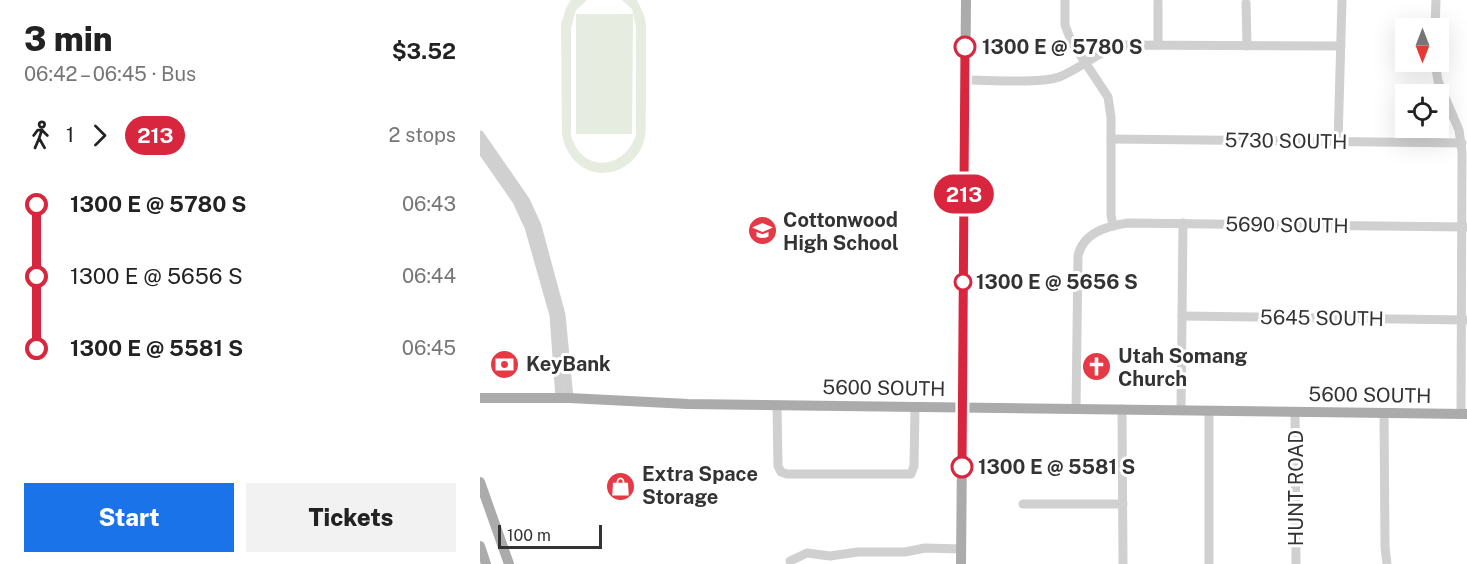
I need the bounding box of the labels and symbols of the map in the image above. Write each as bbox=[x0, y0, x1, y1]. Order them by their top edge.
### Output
north arrow bbox=[1395, 18, 1449, 72]
place label: 1300 E @ 5780 S bbox=[982, 35, 1143, 59]
marker: 1300 E @ 5780 S bbox=[954, 36, 976, 58]
street label: 5730 SOUTH bbox=[1224, 128, 1348, 154]
line badge: 213 bbox=[930, 174, 998, 214]
place label: Cottonwood High School bbox=[783, 208, 899, 255]
street label: 5690 SOUTH bbox=[1225, 212, 1349, 238]
school or university icon: Cottonwood High School bbox=[746, 215, 778, 247]
place label: 1300 E @ 5656 S bbox=[976, 270, 1138, 294]
marker: 1300 E @ 5656 S bbox=[954, 273, 972, 291]
street label: 5645 SOUTH bbox=[1260, 305, 1384, 331]
place label: Utah Somang Church bbox=[1118, 344, 1248, 391]
bank icon: KeyBank bbox=[489, 348, 521, 380]
church icon: Utah Somang Church bbox=[1081, 351, 1113, 383]
place label: KeyBank bbox=[526, 352, 611, 376]
street label: 5600 SOUTH bbox=[822, 375, 946, 401]
street label: 5600 SOUTH bbox=[1308, 382, 1432, 408]
street label: HUNT ROAD bbox=[1284, 430, 1308, 546]
place label: 1300 E @ 5581 S bbox=[978, 455, 1135, 479]
marker: 1300 E @ 5581 S bbox=[951, 456, 973, 478]
place label: Extra Space Storage bbox=[642, 462, 758, 509]
shop icon: Extra Space Storage bbox=[605, 470, 637, 502]
scale bar bbox=[498, 522, 602, 550]

